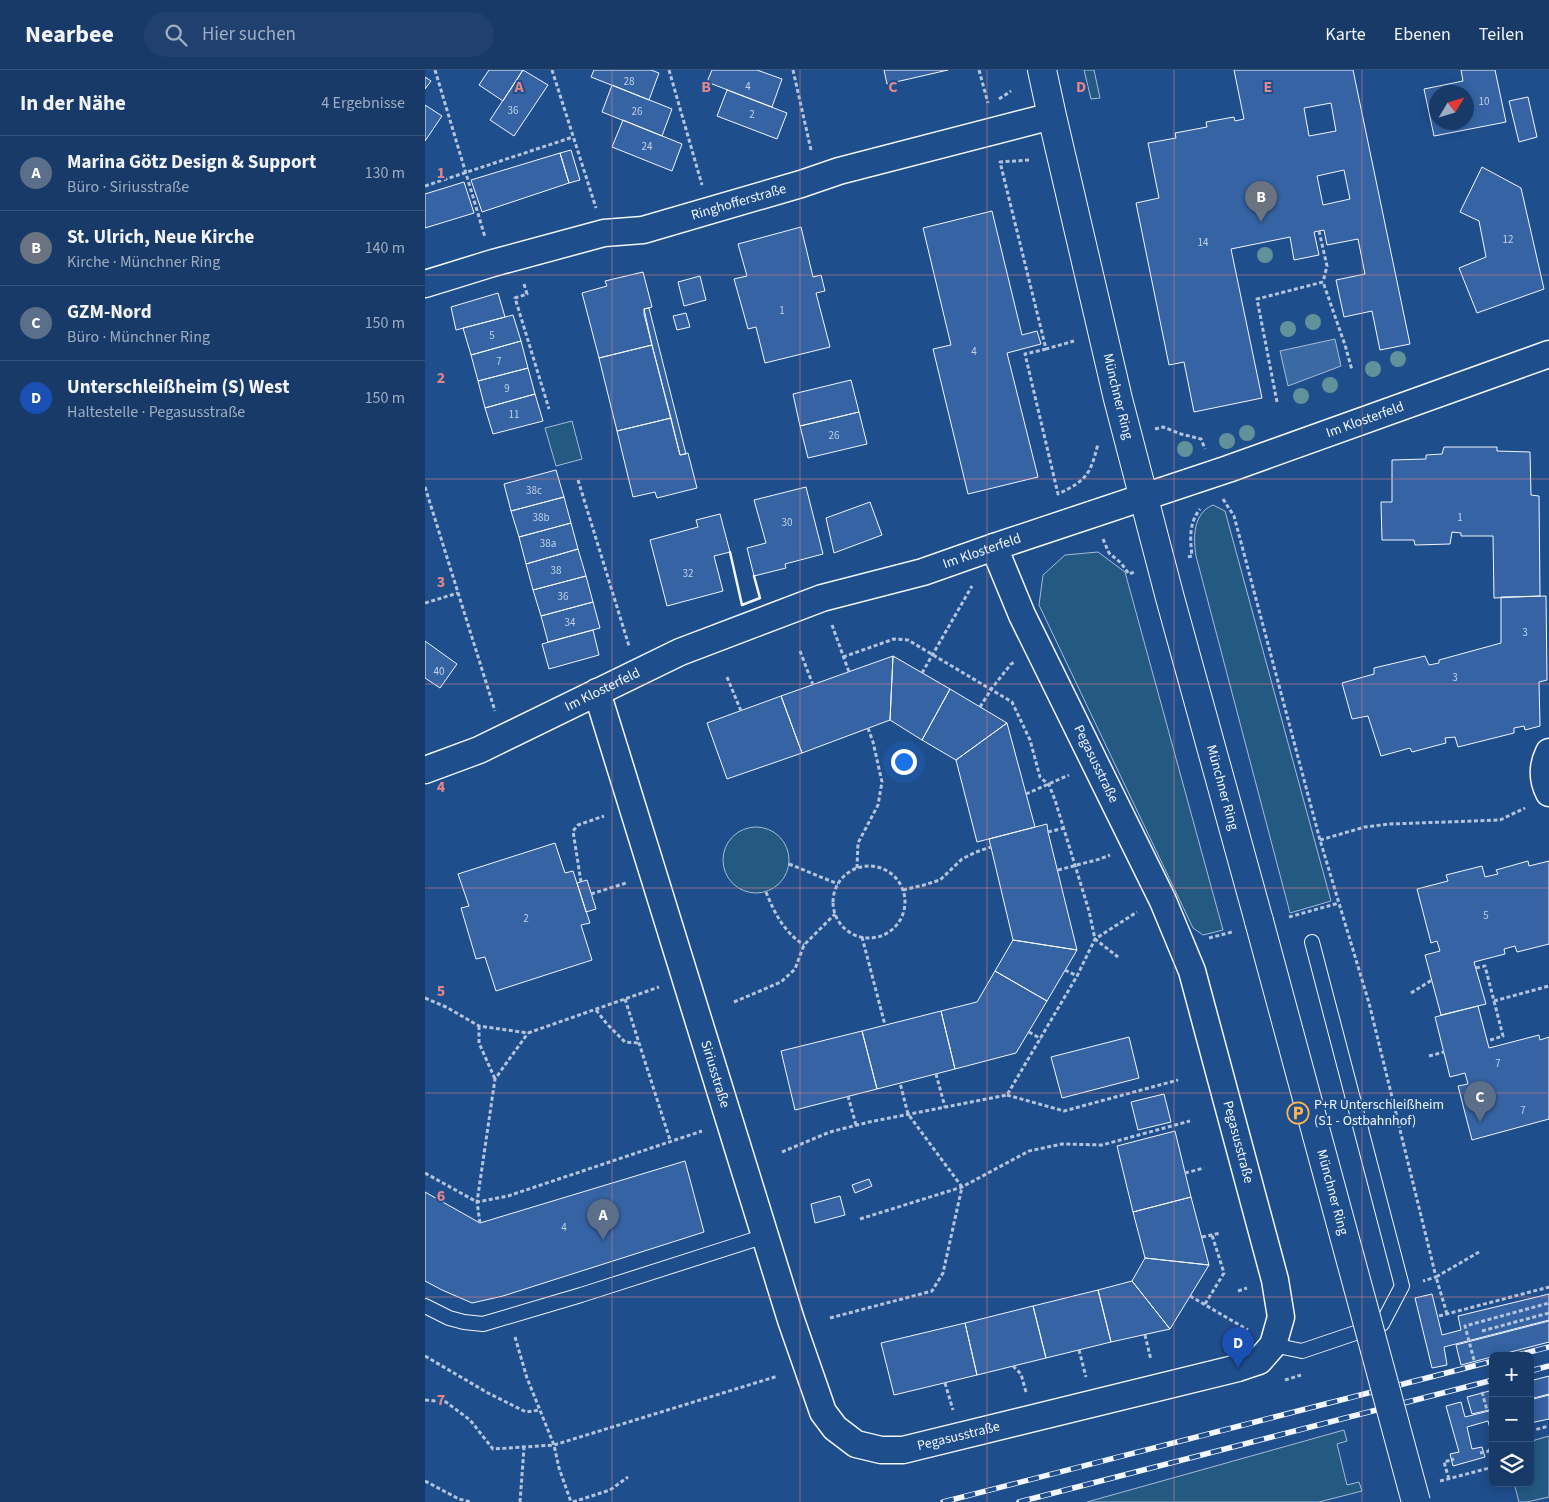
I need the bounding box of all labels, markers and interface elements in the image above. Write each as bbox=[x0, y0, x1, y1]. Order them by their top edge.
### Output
search box bbox=[144, 12, 494, 57]
text: Nearbee bbox=[25, 17, 114, 52]
icon: search bbox=[162, 21, 190, 49]
text: Hier suchen bbox=[202, 21, 296, 48]
text: Karte bbox=[1325, 22, 1366, 47]
text: Ebenen bbox=[1394, 22, 1451, 47]
text: Teilen bbox=[1479, 22, 1524, 47]
house number: 28 bbox=[624, 74, 635, 89]
text: A bbox=[513, 76, 524, 98]
text: B bbox=[701, 76, 711, 98]
text: C bbox=[888, 76, 898, 98]
text: D bbox=[1076, 76, 1086, 98]
text: E bbox=[1264, 76, 1272, 98]
house number: 4 bbox=[745, 79, 751, 94]
north arrow bbox=[1429, 85, 1474, 130]
text: In der Nähe bbox=[20, 88, 126, 118]
text: 4 Ergebnisse bbox=[321, 92, 405, 114]
house number: 10 bbox=[1479, 94, 1489, 109]
house number: 36 bbox=[508, 103, 519, 118]
house number: 26 bbox=[632, 104, 643, 119]
house number: 2 bbox=[749, 107, 755, 122]
house number: 24 bbox=[642, 139, 653, 154]
text: Marina Götz Design & Support bbox=[67, 149, 316, 176]
text: A bbox=[31, 162, 41, 184]
text: 130 m bbox=[365, 162, 405, 184]
text: 1 bbox=[437, 162, 445, 184]
text: Büro · Siriusstraße bbox=[67, 176, 189, 198]
street label: Ringhofferstraße bbox=[689, 179, 789, 225]
pin: B bbox=[1245, 181, 1277, 222]
text: St. Ulrich, Neue Kirche bbox=[67, 224, 254, 251]
house number: 12 bbox=[1503, 232, 1513, 247]
house number: 14 bbox=[1198, 235, 1209, 250]
text: B bbox=[31, 237, 41, 259]
text: 140 m bbox=[365, 237, 405, 259]
text: Kirche · Münchner Ring bbox=[67, 251, 220, 273]
text: GZM-Nord bbox=[67, 299, 152, 326]
house number: 1 bbox=[779, 303, 785, 318]
text: C bbox=[31, 312, 41, 334]
text: 150 m bbox=[365, 312, 405, 334]
text: Büro · Münchner Ring bbox=[67, 326, 210, 348]
house number: 5 bbox=[489, 328, 495, 343]
house number: 4 bbox=[971, 344, 977, 359]
street label: Münchner Ring bbox=[1098, 351, 1138, 441]
house number: 7 bbox=[496, 354, 502, 369]
text: 2 bbox=[437, 367, 445, 389]
text: Unterschleißheim (S) West bbox=[67, 374, 289, 401]
house number: 9 bbox=[504, 381, 510, 396]
text: D bbox=[31, 387, 41, 409]
text: 150 m bbox=[365, 387, 405, 409]
street label: Im Klosterfeld bbox=[1323, 397, 1407, 443]
text: Haltestelle · Pegasusstraße bbox=[67, 401, 245, 423]
house number: 11 bbox=[509, 407, 519, 422]
house number: 26 bbox=[829, 428, 840, 443]
house number: 38c bbox=[526, 483, 542, 498]
house number: 38b bbox=[532, 510, 550, 525]
house number: 1 bbox=[1457, 510, 1463, 525]
house number: 30 bbox=[782, 515, 792, 530]
street label: Im Klosterfeld bbox=[940, 529, 1024, 574]
house number: 38a bbox=[540, 536, 556, 551]
house number: 38 bbox=[551, 563, 562, 578]
house number: 32 bbox=[683, 566, 693, 581]
text: 3 bbox=[437, 571, 445, 593]
house number: 36 bbox=[558, 589, 569, 604]
house number: 34 bbox=[565, 615, 576, 630]
house number: 3 bbox=[1522, 625, 1528, 640]
street label: Im Klosterfeld bbox=[561, 663, 644, 717]
house number: 40 bbox=[434, 664, 444, 679]
house number: 3 bbox=[1452, 670, 1458, 685]
street label: Pegasusstraße bbox=[1068, 722, 1124, 806]
street label: Münchner Ring bbox=[1201, 743, 1244, 833]
your location bbox=[891, 749, 917, 775]
text: 4 bbox=[437, 776, 446, 798]
house number: 5 bbox=[1483, 908, 1489, 923]
house number: 2 bbox=[523, 911, 529, 926]
text: 5 bbox=[437, 980, 445, 1002]
street label: Siriusstraße bbox=[695, 1038, 735, 1110]
house number: 7 bbox=[1495, 1056, 1501, 1071]
pin: C bbox=[1464, 1081, 1496, 1122]
place label: P+R Unterschleißheim (S1 - Ostbahnhof) bbox=[1314, 1095, 1444, 1131]
street label: Pegasusstraße bbox=[1217, 1099, 1259, 1185]
parking icon: P+R Unterschleißheim (S1 - Ostbahnhof) bbox=[1286, 1101, 1310, 1125]
house number: 7 bbox=[1520, 1103, 1526, 1118]
street label: Münchner Ring bbox=[1311, 1147, 1353, 1237]
text: 6 bbox=[437, 1185, 445, 1207]
pin: A bbox=[587, 1199, 619, 1240]
house number: 4 bbox=[561, 1220, 567, 1235]
pin: D bbox=[1222, 1327, 1254, 1368]
map controls bbox=[1489, 1352, 1534, 1487]
button: + bbox=[1489, 1352, 1534, 1397]
text: 7 bbox=[437, 1389, 445, 1411]
button: − bbox=[1489, 1397, 1534, 1442]
street label: Pegasusstraße bbox=[915, 1417, 1002, 1456]
button: layers bbox=[1489, 1442, 1534, 1487]

